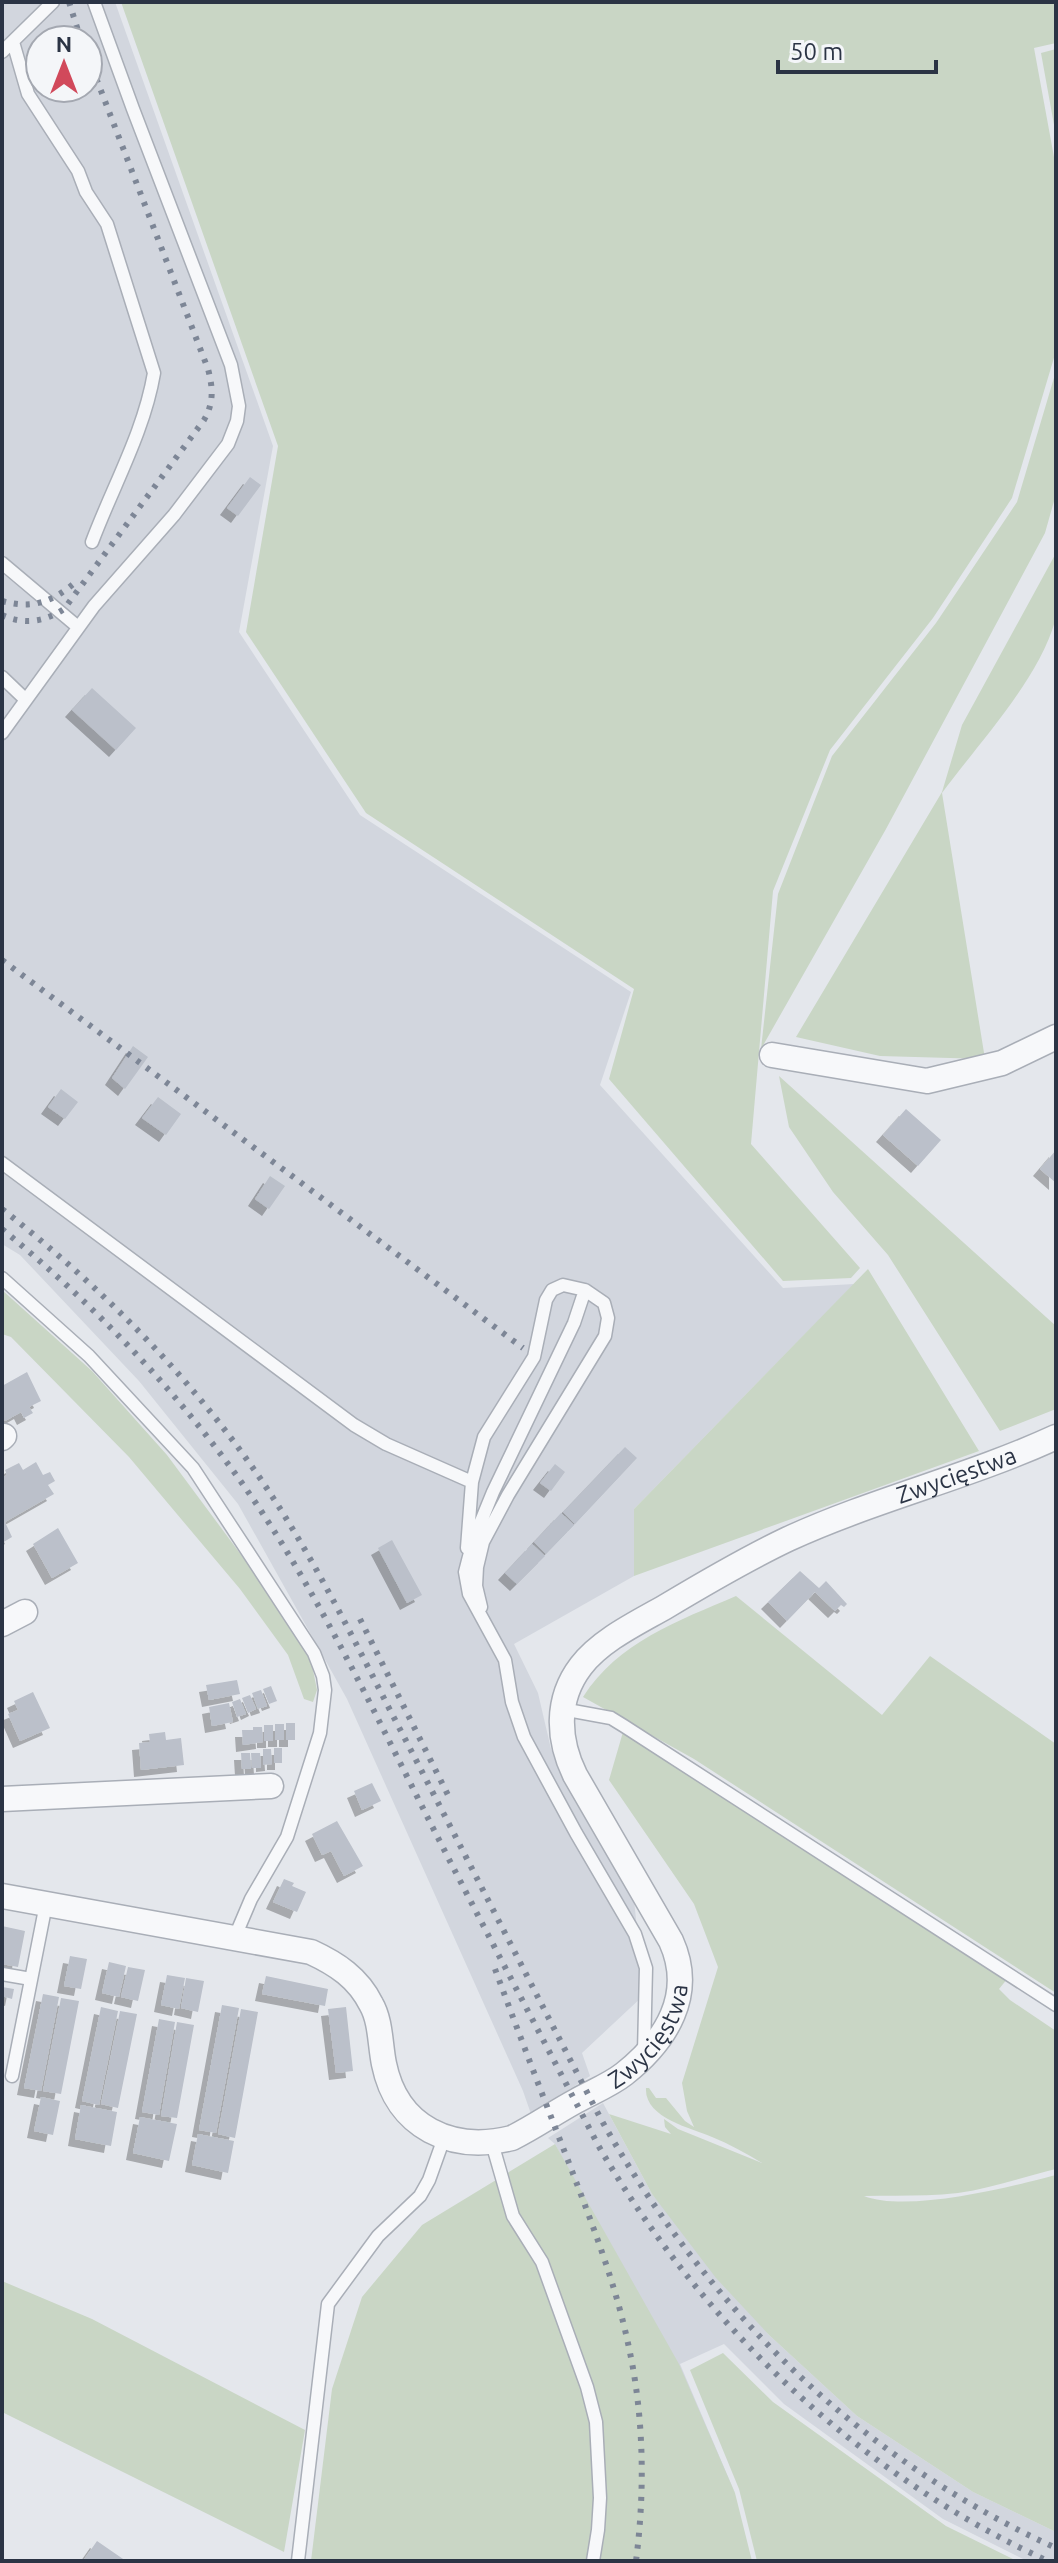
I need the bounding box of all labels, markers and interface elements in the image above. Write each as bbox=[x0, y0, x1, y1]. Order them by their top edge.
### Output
north arrow bbox=[24, 24, 104, 104]
scale bar bbox=[778, 24, 936, 74]
text: N bbox=[56, 31, 72, 56]
text: 50 m bbox=[790, 38, 843, 65]
street label: Zwycięstwa bbox=[893, 1441, 1020, 1509]
street label: Zwycięstwa bbox=[603, 1983, 693, 2094]

